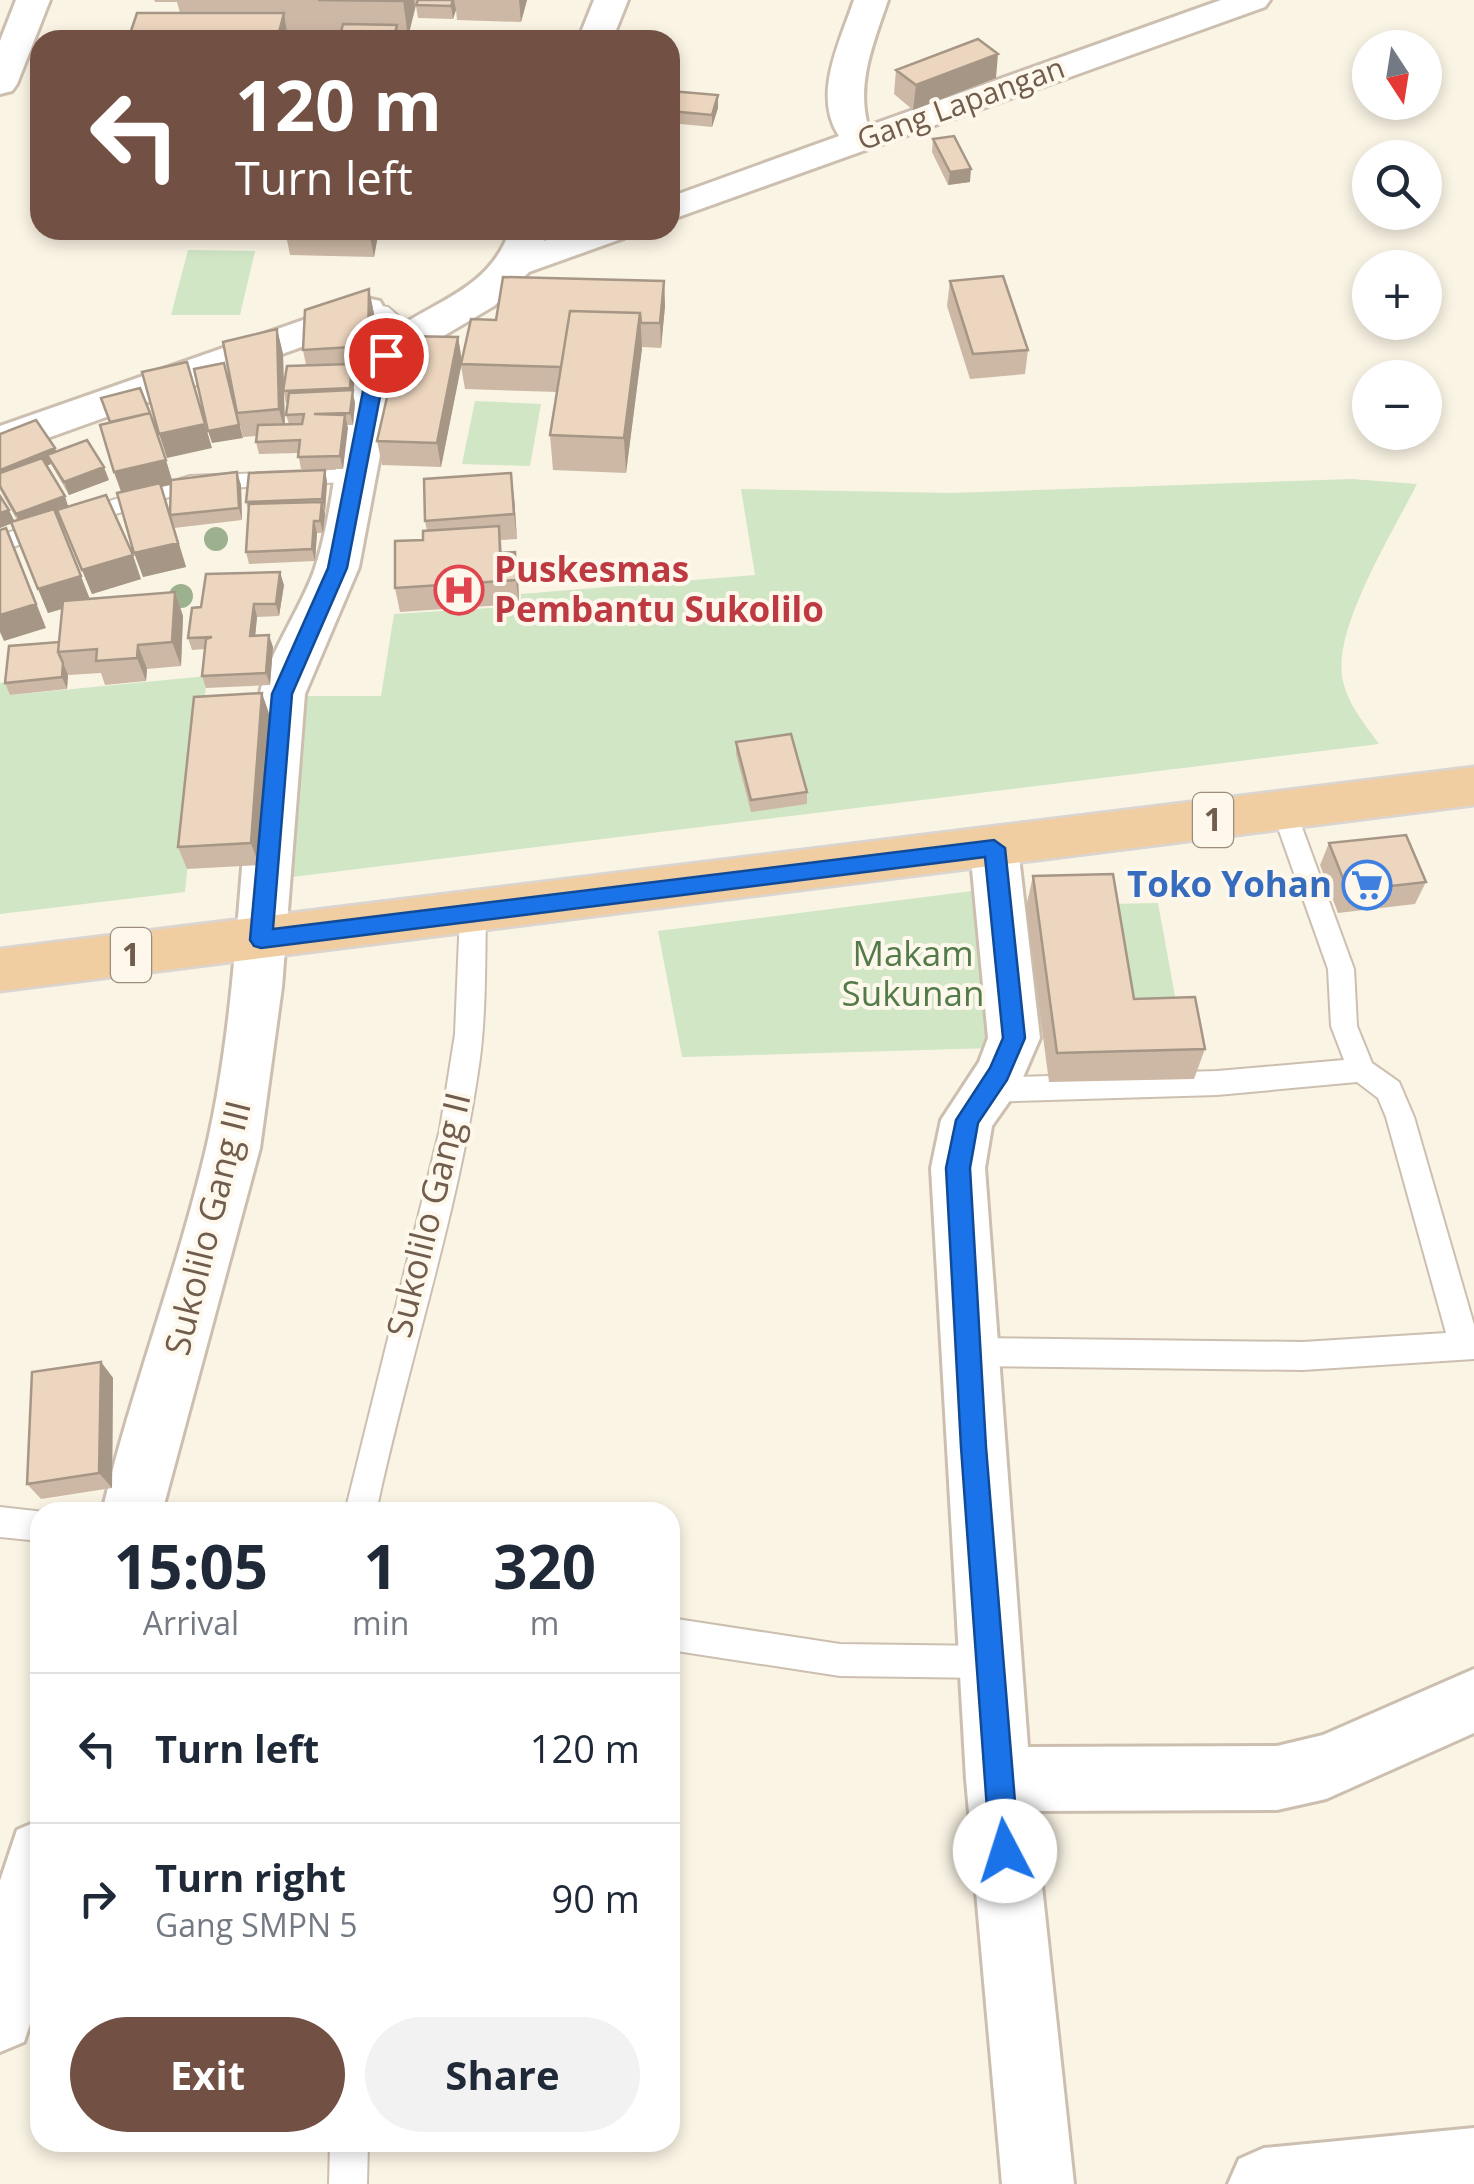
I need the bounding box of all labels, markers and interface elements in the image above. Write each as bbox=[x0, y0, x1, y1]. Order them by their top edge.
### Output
north arrow bbox=[1352, 30, 1442, 120]
map controls bbox=[1352, 30, 1442, 450]
street label: Gang Lapangan bbox=[851, 46, 1070, 159]
text: 120 m bbox=[235, 56, 442, 152]
icon: left bbox=[70, 70, 200, 200]
button: search bbox=[1352, 140, 1442, 230]
text: Turn left bbox=[235, 147, 413, 208]
button: + bbox=[1352, 250, 1442, 340]
pin bbox=[344, 313, 429, 398]
icon: arrive bbox=[359, 328, 414, 383]
button: − bbox=[1352, 360, 1442, 450]
place label: Puskesmas Pembantu Sukolilo bbox=[494, 545, 824, 632]
hospital icon: Puskesmas Pembantu Sukolilo bbox=[433, 564, 485, 616]
road number: 1 bbox=[1193, 793, 1233, 847]
supermarket icon: Toko Yohan bbox=[1341, 859, 1393, 911]
place label: Toko Yohan bbox=[1127, 860, 1332, 907]
road number: 1 bbox=[111, 928, 151, 982]
park label: Makam Sukunan bbox=[842, 929, 984, 1016]
street label: Sukolilo Gang II bbox=[374, 1087, 481, 1342]
street label: Sukolilo Gang III bbox=[152, 1096, 261, 1360]
text: 15:05 bbox=[114, 1525, 268, 1607]
text: 1 bbox=[364, 1525, 398, 1607]
text: 320 bbox=[493, 1525, 596, 1607]
text: Arrival bbox=[143, 1601, 239, 1644]
text: min bbox=[352, 1601, 409, 1644]
text: m bbox=[530, 1601, 559, 1644]
icon: left bbox=[70, 1721, 125, 1776]
text: Turn left bbox=[155, 1722, 319, 1774]
text: 120 m bbox=[530, 1722, 640, 1774]
position arrow bbox=[953, 1799, 1057, 1903]
text: Turn right bbox=[155, 1851, 346, 1903]
icon: right bbox=[70, 1871, 125, 1926]
text: 90 m bbox=[551, 1872, 640, 1924]
text: Gang SMPN 5 bbox=[155, 1903, 358, 1946]
button: Exit bbox=[70, 2017, 345, 2132]
button: Share bbox=[365, 2017, 640, 2132]

